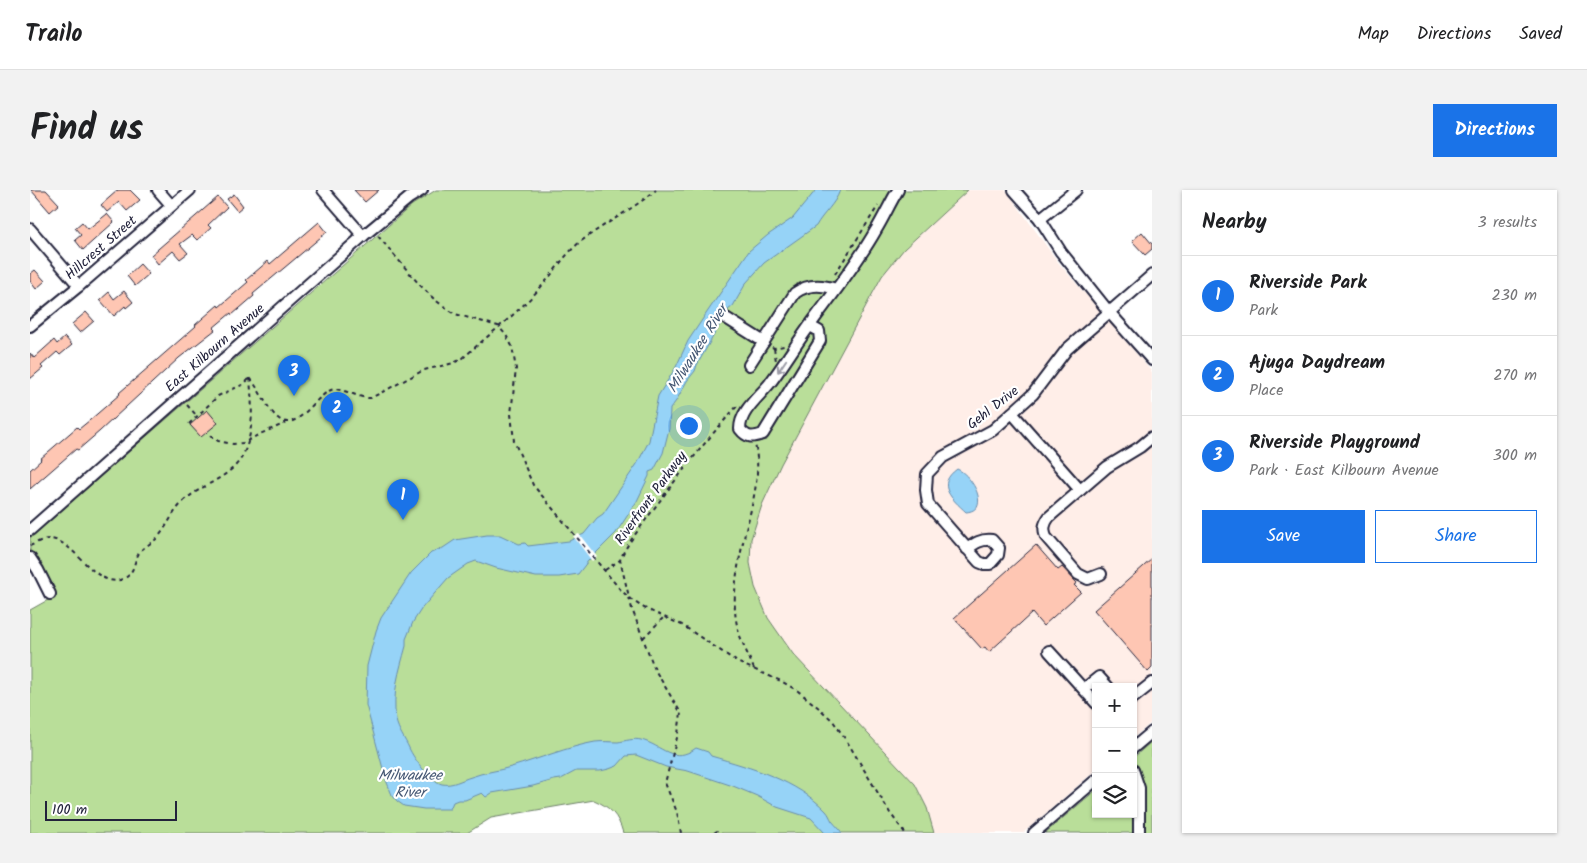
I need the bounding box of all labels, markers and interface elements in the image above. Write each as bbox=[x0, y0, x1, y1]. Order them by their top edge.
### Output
text: Trailo bbox=[25, 15, 83, 54]
text: Map bbox=[1357, 20, 1389, 49]
text: Directions bbox=[1417, 20, 1491, 49]
text: Saved bbox=[1519, 20, 1562, 49]
text: Find us bbox=[30, 102, 143, 158]
button: Directions bbox=[1433, 104, 1557, 157]
text: Nearby bbox=[1202, 206, 1267, 239]
street label: Hillcrest Street bbox=[60, 210, 142, 286]
text: 3 results bbox=[1478, 210, 1537, 235]
text: Riverside Park bbox=[1249, 268, 1367, 298]
text: 1 bbox=[1216, 283, 1220, 308]
text: 230 m bbox=[1491, 283, 1537, 308]
street label: East Kilbourn Avenue bbox=[160, 298, 270, 398]
water label: Milwaukee River bbox=[661, 298, 736, 398]
text: Park bbox=[1249, 298, 1278, 323]
text: Ajuga Daydream bbox=[1249, 348, 1385, 378]
pin: 3 bbox=[278, 355, 310, 396]
one-way arrow bbox=[777, 359, 787, 373]
text: 2 bbox=[1213, 363, 1223, 388]
text: 270 m bbox=[1493, 363, 1537, 388]
text: Place bbox=[1249, 378, 1283, 403]
street label: Gehl Drive bbox=[962, 380, 1024, 435]
pin: 2 bbox=[321, 392, 353, 433]
your location bbox=[676, 413, 702, 439]
text: Riverside Playground bbox=[1249, 428, 1420, 458]
text: 3 bbox=[1214, 443, 1222, 468]
text: 300 m bbox=[1493, 443, 1537, 468]
street label: Riverfront Parkway bbox=[609, 446, 693, 549]
text: Park · East Kilbourn Avenue bbox=[1249, 458, 1439, 483]
pin: 1 bbox=[387, 479, 419, 520]
button: Save bbox=[1202, 510, 1365, 563]
button: Share bbox=[1375, 510, 1537, 563]
map controls bbox=[1092, 683, 1137, 818]
button: + bbox=[1092, 683, 1137, 728]
button: − bbox=[1092, 728, 1137, 773]
water label: Milwaukee River bbox=[378, 764, 443, 805]
button: layers bbox=[1092, 773, 1137, 818]
scale bar bbox=[45, 798, 178, 821]
text: 100 m bbox=[52, 799, 87, 821]

